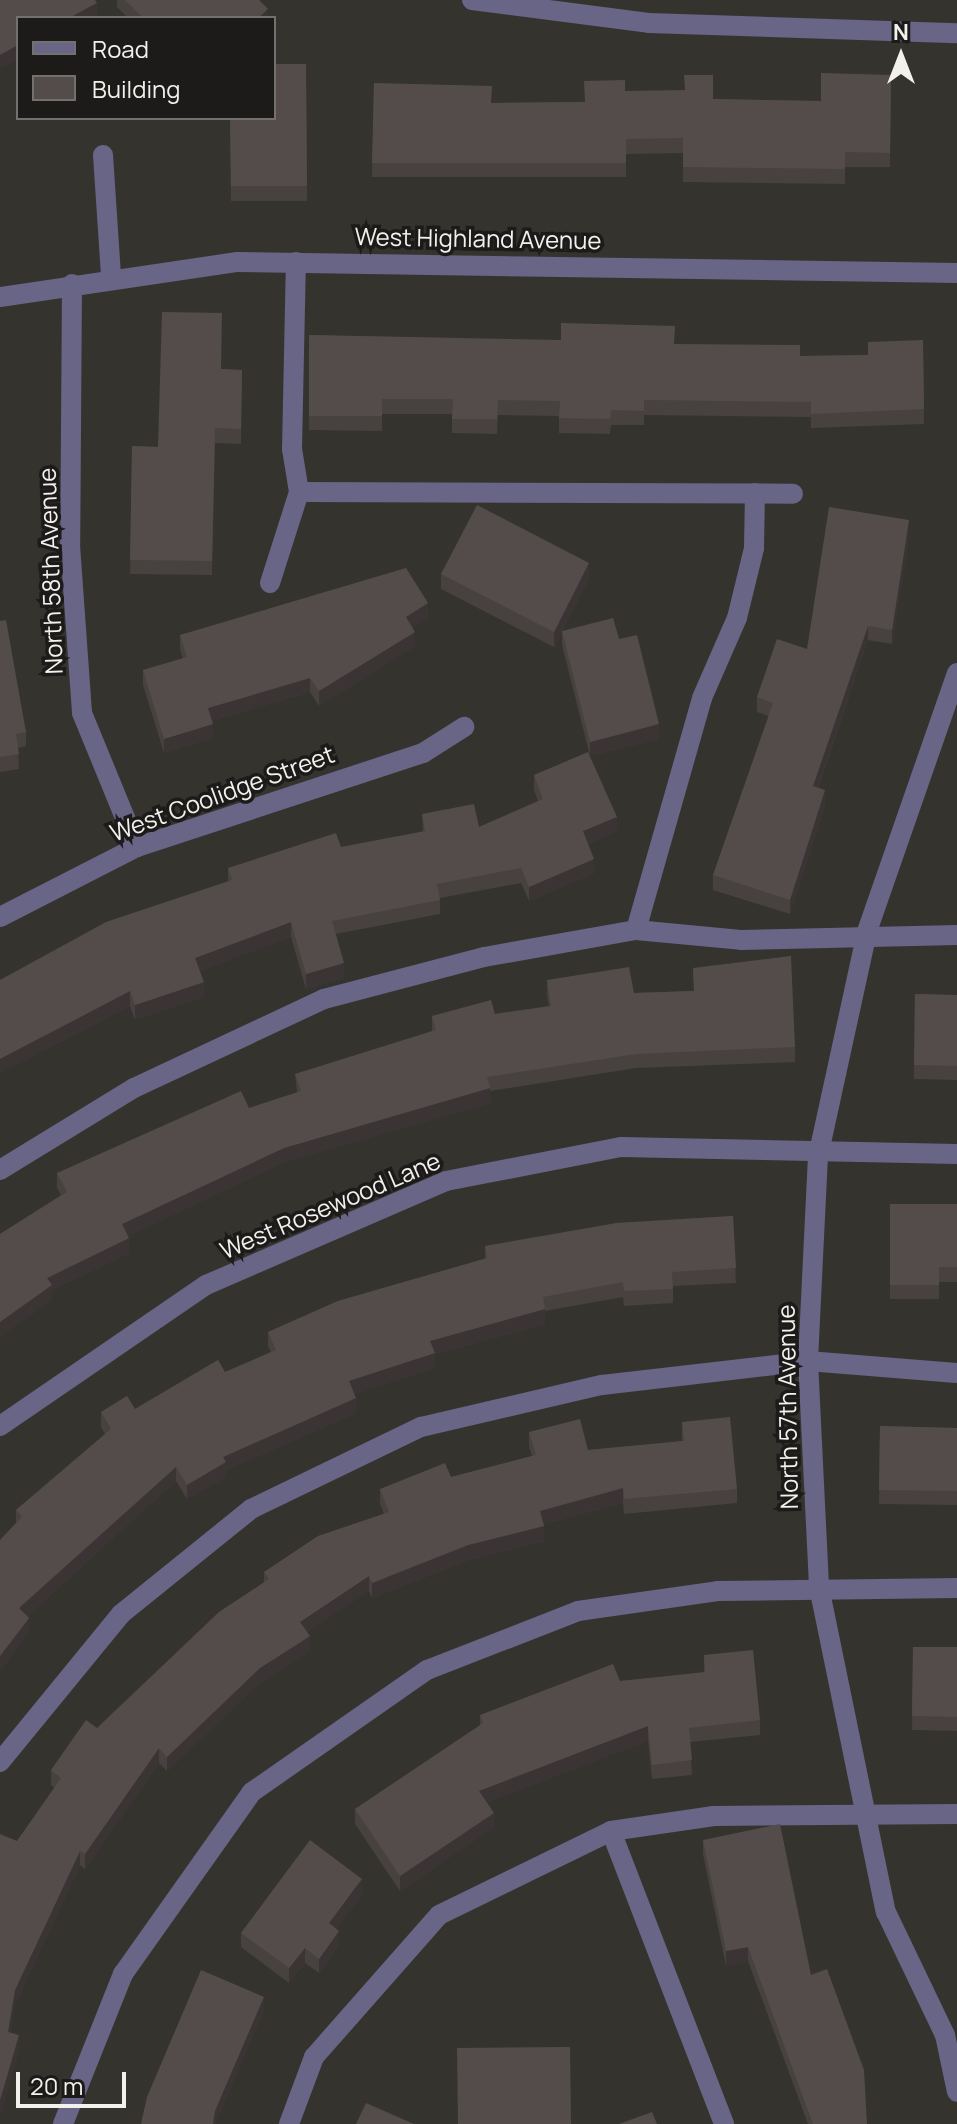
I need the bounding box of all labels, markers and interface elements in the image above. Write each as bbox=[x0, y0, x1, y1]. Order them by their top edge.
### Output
legend bbox=[16, 16, 276, 120]
north arrow bbox=[861, 16, 941, 96]
text: N bbox=[893, 17, 909, 47]
text: Road bbox=[92, 32, 149, 65]
text: Building bbox=[92, 72, 180, 105]
street label: West Highland Avenue bbox=[354, 221, 602, 255]
street label: North 58th Avenue bbox=[32, 467, 68, 675]
street label: West Coolidge Street bbox=[106, 739, 338, 847]
street label: West Rosewood Lane bbox=[216, 1146, 444, 1264]
street label: North 57th Avenue bbox=[771, 1304, 803, 1510]
scale bar bbox=[20, 2056, 130, 2106]
text: 20 m bbox=[30, 2069, 83, 2102]

